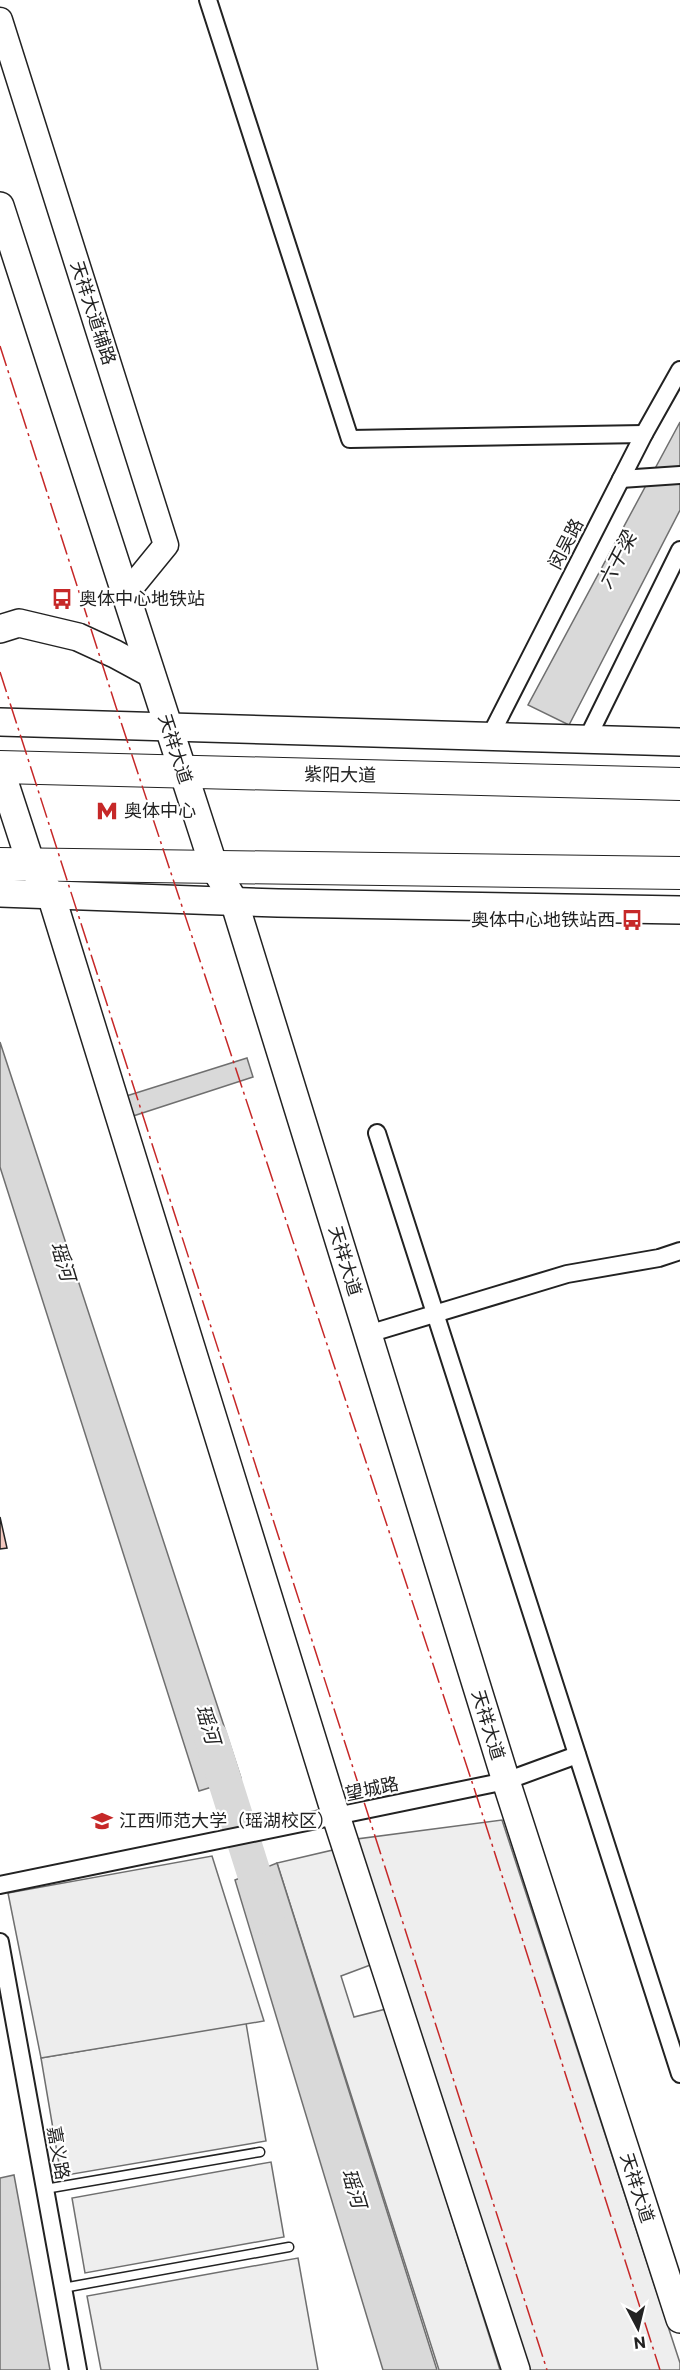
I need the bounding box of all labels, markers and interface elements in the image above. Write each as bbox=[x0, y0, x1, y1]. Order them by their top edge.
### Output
street label: 天祥大道辅路 bbox=[67, 258, 121, 367]
street label: 闵吴路 bbox=[543, 514, 587, 573]
water label: 六干梁 bbox=[592, 526, 641, 592]
bus stop icon: 奥体中心地铁站 bbox=[50, 587, 74, 611]
place label: 奥体中心地铁站 bbox=[79, 587, 205, 609]
street label: 天祥大道 bbox=[154, 711, 198, 786]
street label: 紫阳大道 bbox=[304, 762, 376, 786]
metro station icon: 奥体中心 bbox=[95, 799, 119, 823]
place label: 奥体中心 bbox=[124, 799, 196, 821]
place label: 奥体中心地铁站西 bbox=[471, 908, 615, 930]
bus stop icon: 奥体中心地铁站西 bbox=[620, 908, 644, 932]
street label: 天祥大道 bbox=[325, 1223, 367, 1298]
water label: 瑶河 bbox=[47, 1238, 82, 1287]
street label: 天祥大道 bbox=[468, 1687, 510, 1762]
water label: 瑶河 bbox=[192, 1701, 227, 1750]
street label: 望城路 bbox=[343, 1772, 400, 1804]
school or university icon: 江西师范大学（瑶湖校区） bbox=[90, 1809, 114, 1833]
place label: 江西师范大学（瑶湖校区） bbox=[119, 1809, 335, 1831]
street label: 嘉义路 bbox=[43, 2124, 75, 2181]
street label: 天祥大道 bbox=[616, 2150, 660, 2225]
water label: 瑶河 bbox=[338, 2165, 373, 2214]
north arrow bbox=[608, 2298, 668, 2358]
text: N bbox=[633, 2333, 647, 2354]

